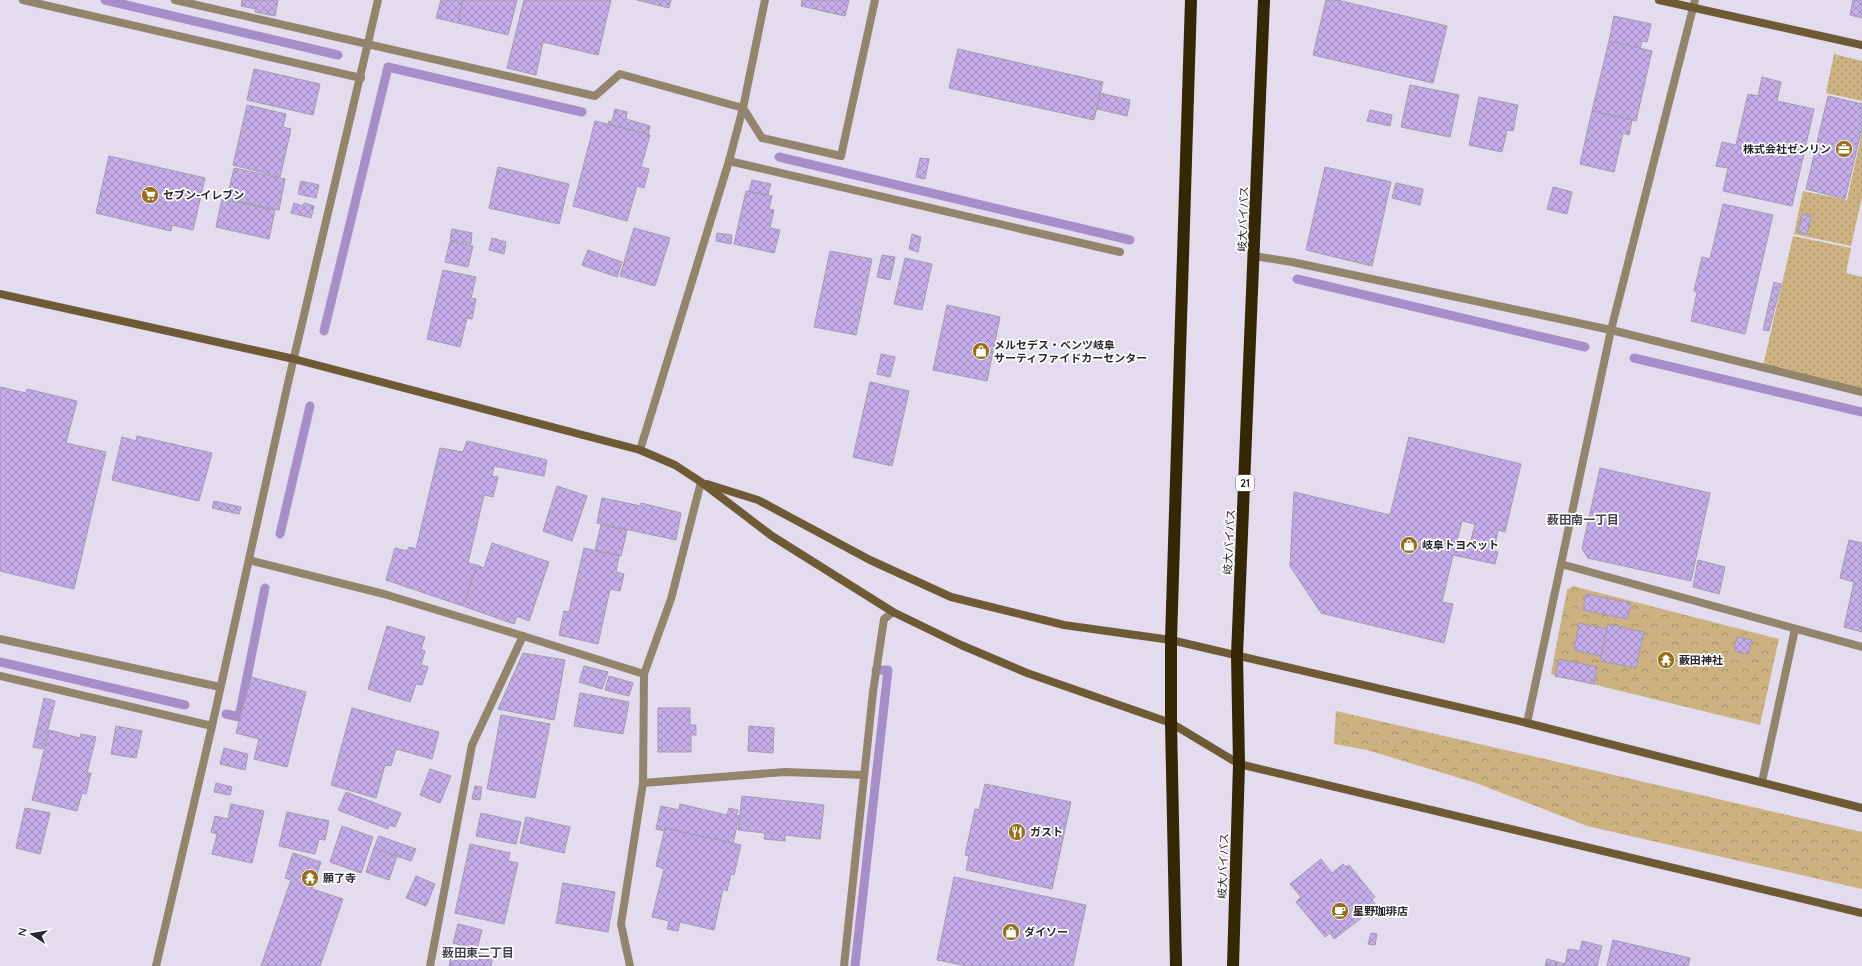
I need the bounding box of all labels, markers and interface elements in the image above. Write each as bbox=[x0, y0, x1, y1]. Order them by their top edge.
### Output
office icon: 株式会社ゼンリン bbox=[1834, 139, 1854, 159]
place label: 株式会社ゼンリン bbox=[1743, 142, 1831, 156]
supermarket icon: セブン-イレブン bbox=[140, 185, 160, 205]
street label: 岐大バイパス bbox=[1235, 186, 1251, 252]
place label: セブン-イレブン bbox=[163, 188, 244, 202]
place label: メルセデス・ベンツ岐阜 サーティファイドカーセンター bbox=[994, 338, 1147, 365]
shop icon: メルセデス・ベンツ岐阜 サーティファイドカーセンター bbox=[971, 341, 991, 361]
road number: 21 bbox=[1236, 475, 1254, 491]
street label: 岐大バイパス bbox=[1220, 509, 1238, 575]
district label: 薮田南一丁目 bbox=[1547, 512, 1619, 527]
shop icon: 岐阜トヨペット bbox=[1399, 535, 1419, 555]
place label: 岐阜トヨペット bbox=[1422, 538, 1499, 552]
temple icon: 藪田神社 bbox=[1656, 650, 1676, 670]
place label: 藪田神社 bbox=[1679, 653, 1723, 667]
restaurant icon: ガスト bbox=[1007, 822, 1027, 842]
place label: ガスト bbox=[1030, 825, 1063, 839]
street label: 岐大バイパス bbox=[1215, 833, 1231, 899]
temple icon: 願了寺 bbox=[300, 868, 320, 888]
place label: 願了寺 bbox=[323, 871, 356, 885]
cafe icon: 星野珈琲店 bbox=[1330, 901, 1350, 921]
place label: 星野珈琲店 bbox=[1353, 904, 1408, 918]
north arrow bbox=[12, 914, 52, 954]
shop icon: ダイソー bbox=[1001, 922, 1021, 942]
place label: ダイソー bbox=[1024, 925, 1068, 939]
text: N bbox=[15, 927, 30, 937]
district label: 薮田東二丁目 bbox=[442, 945, 514, 960]

